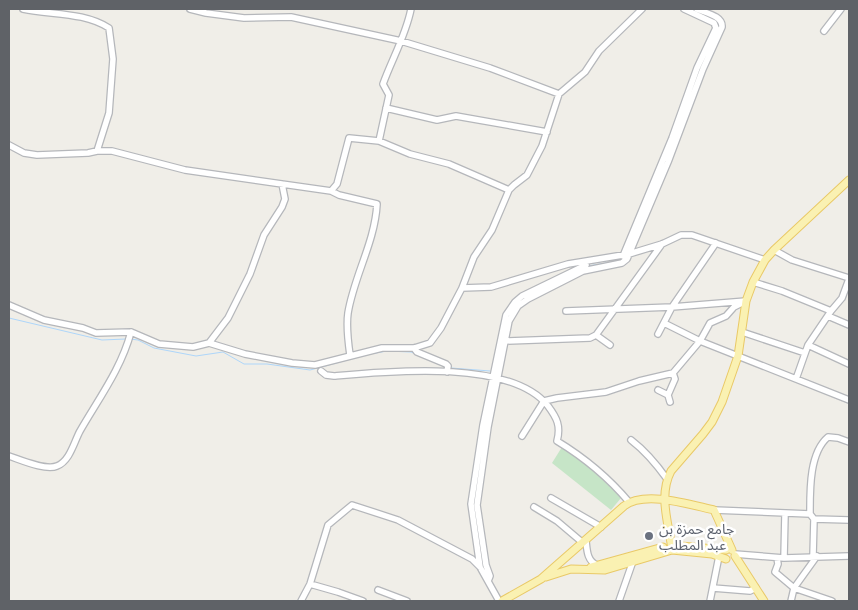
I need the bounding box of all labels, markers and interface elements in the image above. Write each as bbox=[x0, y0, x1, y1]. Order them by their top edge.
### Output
place label: جامع حمزة بن عبد المطلب bbox=[659, 520, 734, 553]
marker: جامع حمزة بن عبد المطلب bbox=[643, 530, 655, 542]

